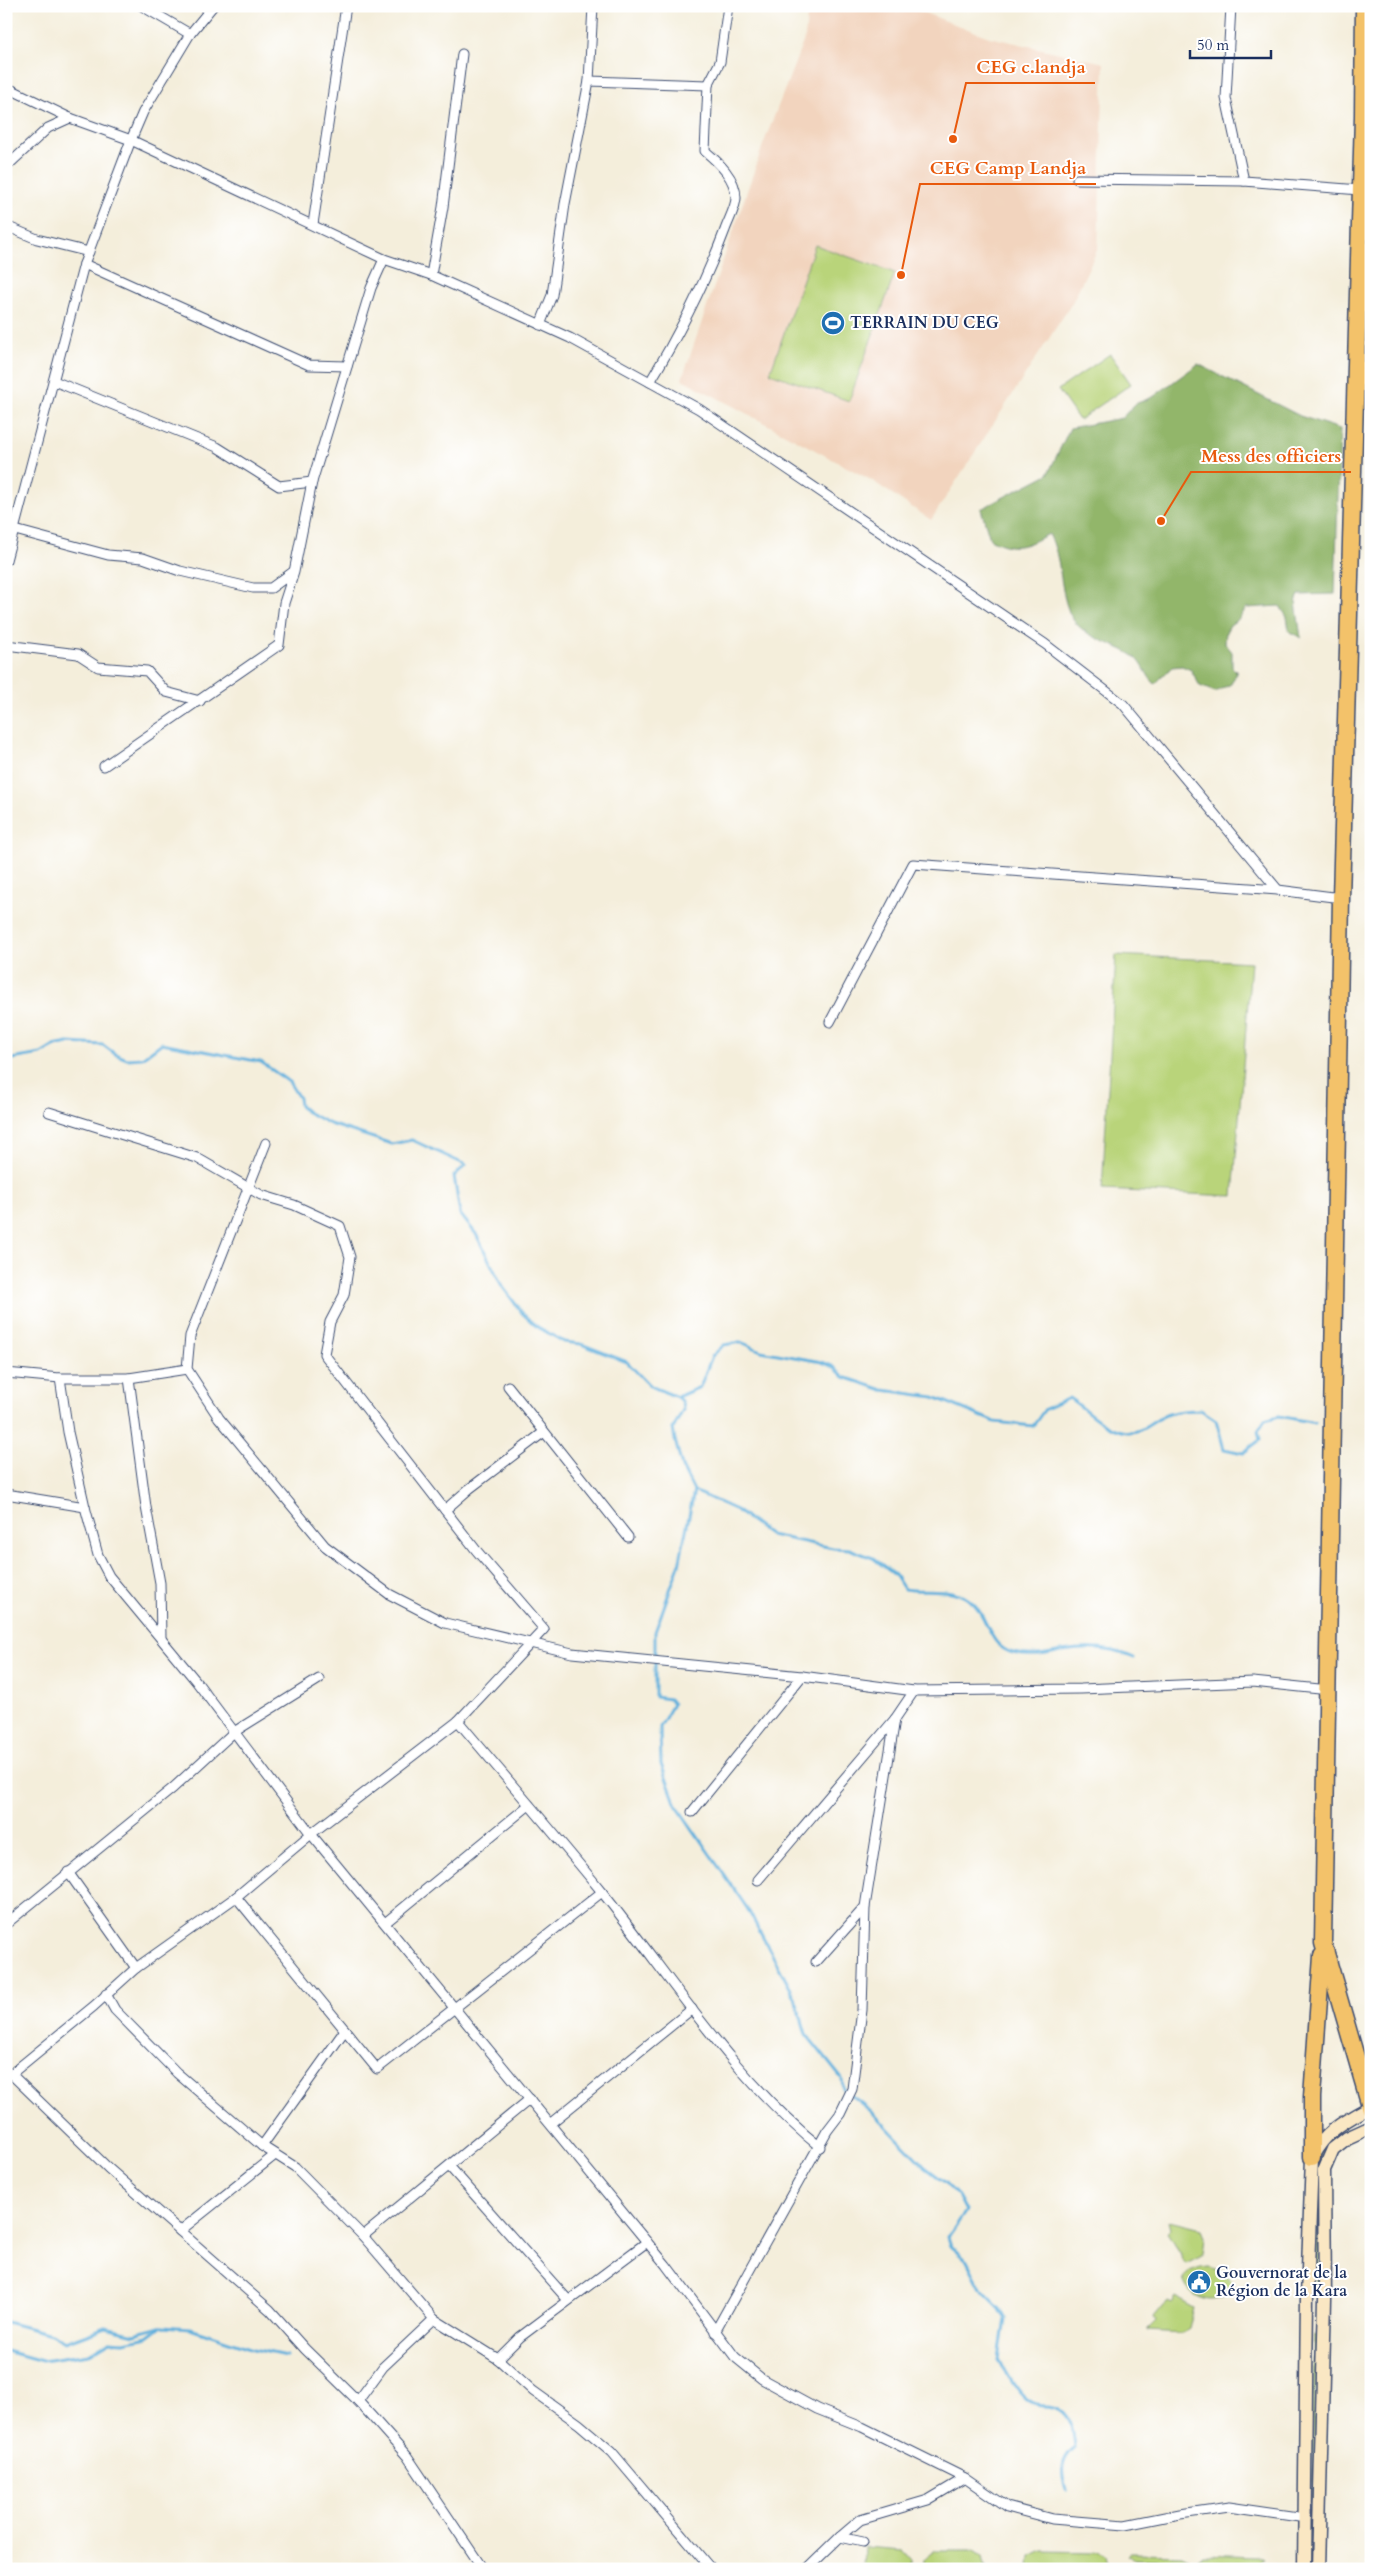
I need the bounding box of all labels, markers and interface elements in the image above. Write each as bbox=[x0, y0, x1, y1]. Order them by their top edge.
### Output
scale bar bbox=[1190, 28, 1271, 60]
text: 50 m bbox=[1197, 35, 1229, 55]
callout: CEG c.landja bbox=[966, 50, 1095, 83]
text: CEG c.landja bbox=[976, 55, 1086, 80]
callout: CEG Camp Landja bbox=[920, 151, 1096, 184]
text: CEG Camp Landja bbox=[930, 156, 1086, 181]
sports icon: TERRAIN DU CEG bbox=[820, 310, 846, 336]
place label: TERRAIN DU CEG bbox=[850, 312, 999, 334]
callout: Mess des officiers bbox=[1191, 439, 1351, 472]
text: Mess des officiers bbox=[1201, 444, 1341, 469]
place label: Gouvernorat de la Région de la Kara bbox=[1216, 2262, 1347, 2302]
public building icon: Gouvernorat de la Région de la Kara bbox=[1186, 2269, 1212, 2295]

